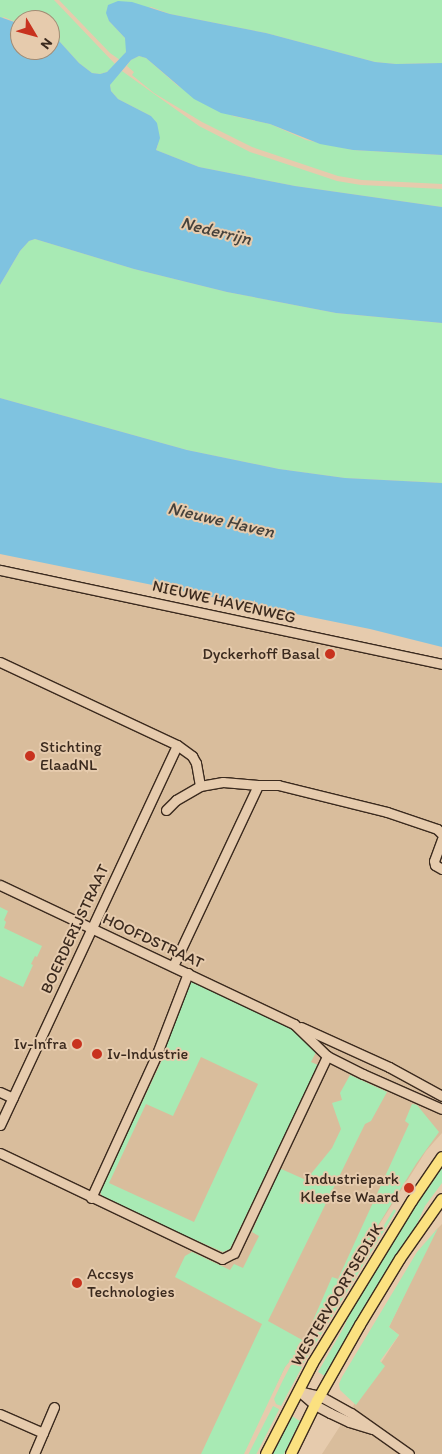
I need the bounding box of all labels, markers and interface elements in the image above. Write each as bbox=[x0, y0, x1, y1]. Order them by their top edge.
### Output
north arrow bbox=[10, 10, 60, 60]
text: N bbox=[37, 35, 56, 53]
water label: Nederrijn bbox=[179, 212, 253, 250]
water label: Nieuwe Haven bbox=[166, 497, 276, 543]
street label: NIEUWE HAVENWEG bbox=[150, 576, 298, 628]
place label: Dyckerhoff Basal bbox=[203, 644, 320, 664]
marker: Dyckerhoff Basal bbox=[324, 648, 336, 660]
place label: Stichting ElaadNL bbox=[40, 737, 102, 775]
marker: Stichting ElaadNL bbox=[24, 750, 36, 762]
street label: BOERDERIJSTRAAT bbox=[37, 861, 113, 997]
street label: HOOFDSTRAAT bbox=[99, 909, 207, 973]
place label: Iv-Infra bbox=[14, 1034, 67, 1054]
marker: Iv-Infra bbox=[71, 1038, 83, 1050]
place label: Iv-Industrie bbox=[107, 1044, 188, 1064]
marker: Iv-Industrie bbox=[91, 1048, 103, 1060]
place label: Industriepark Kleefse Waard bbox=[300, 1169, 399, 1207]
marker: Industriepark Kleefse Waard bbox=[403, 1182, 415, 1194]
street label: WESTERVOORTSEDIJK bbox=[287, 1220, 387, 1370]
place label: Accsys Technologies bbox=[87, 1264, 175, 1302]
marker: Accsys Technologies bbox=[71, 1277, 83, 1289]

